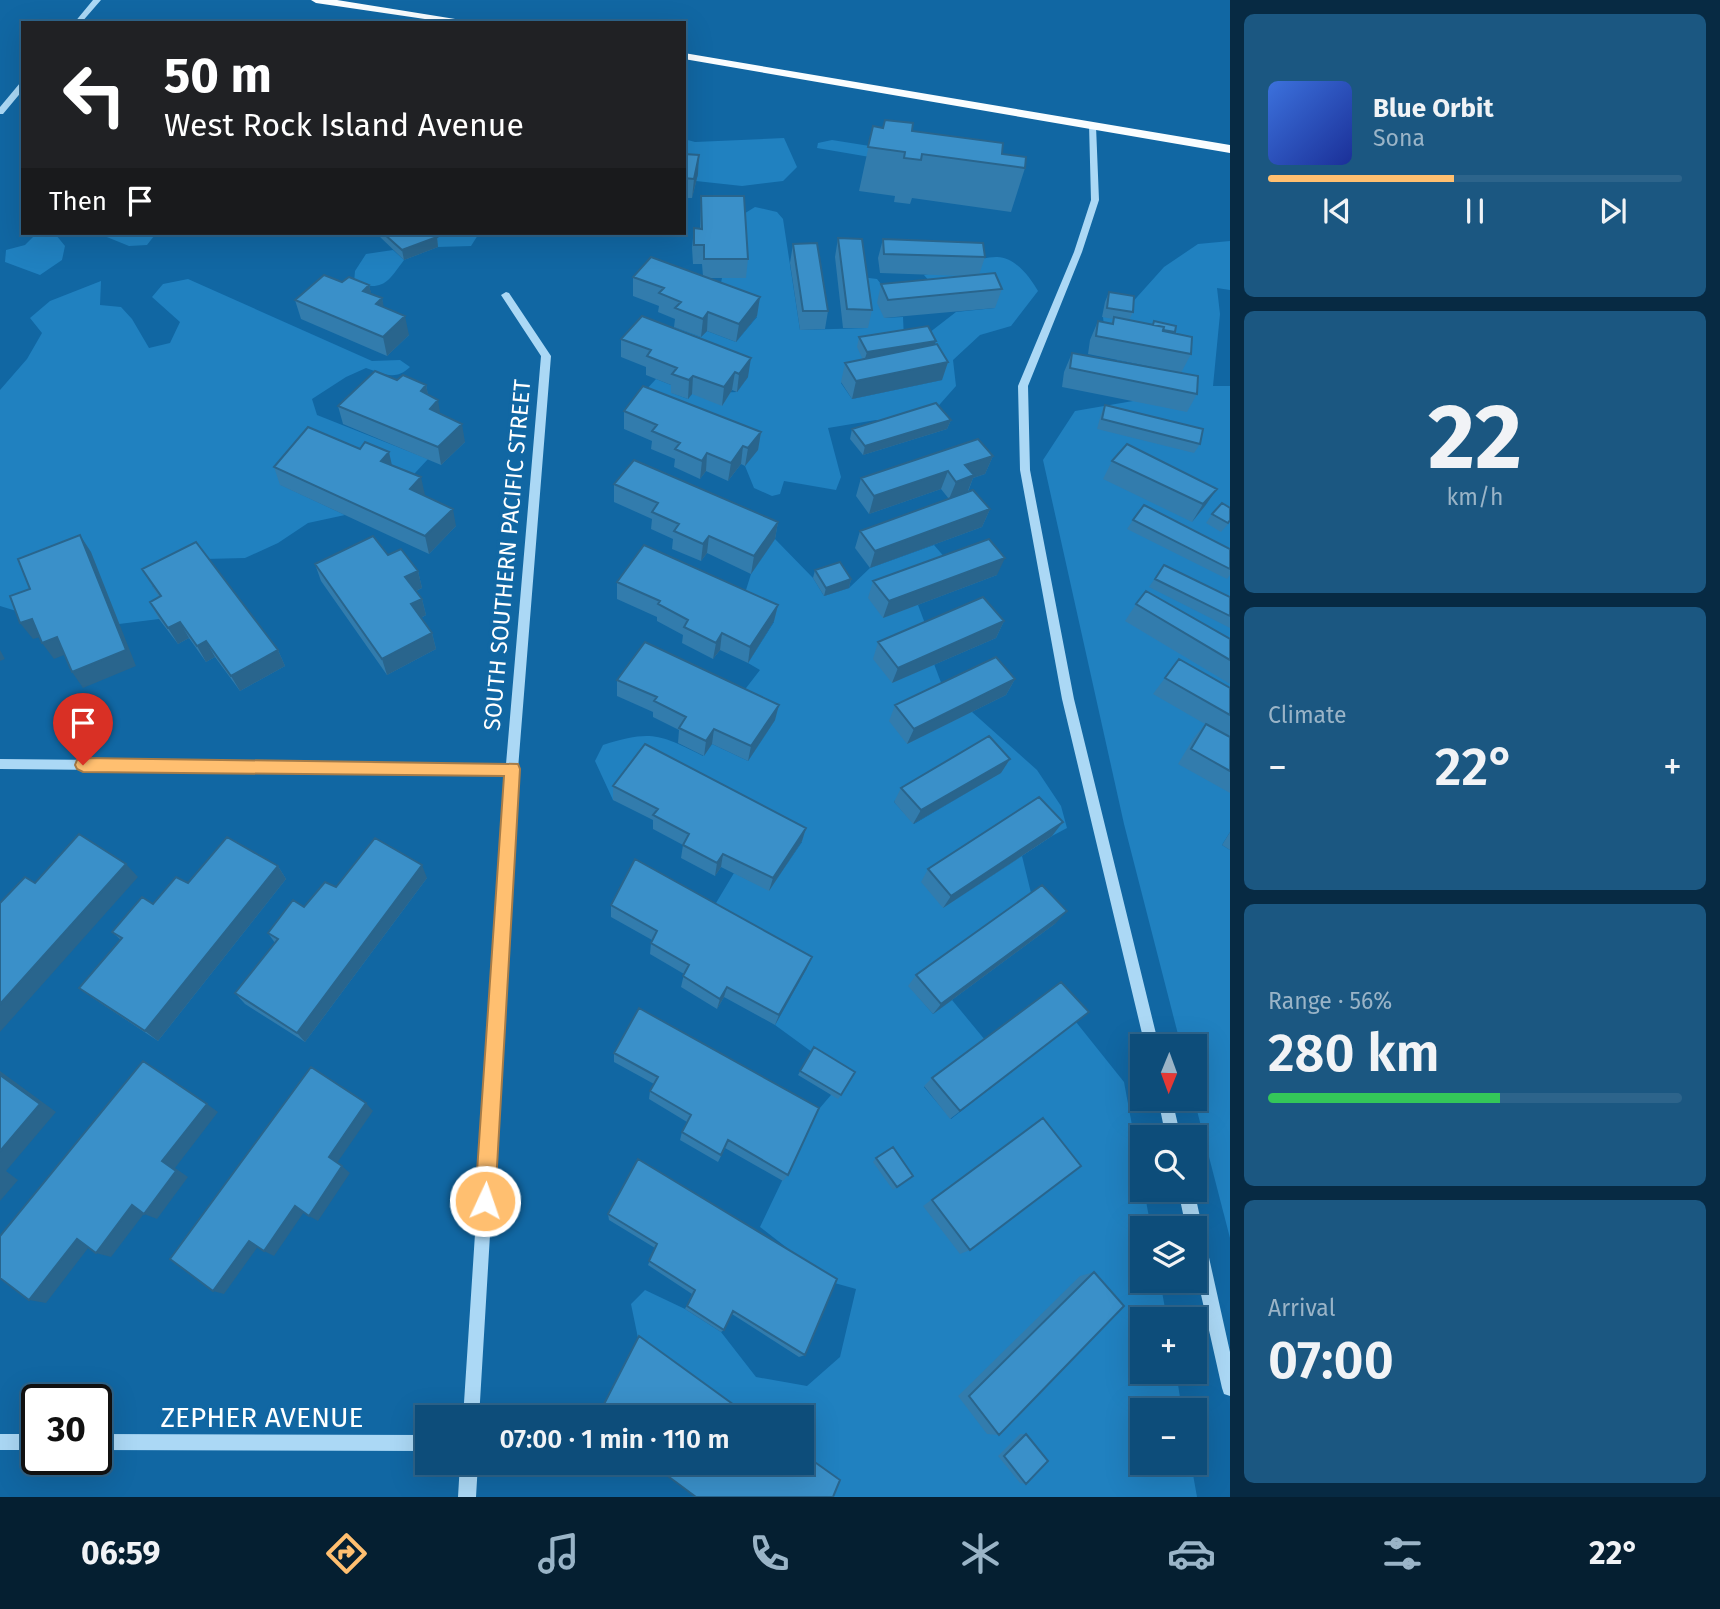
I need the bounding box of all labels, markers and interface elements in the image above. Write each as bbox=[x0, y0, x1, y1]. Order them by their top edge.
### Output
text: 50 m bbox=[164, 46, 272, 105]
icon: left bbox=[49, 49, 140, 140]
text: Blue Orbit bbox=[1373, 93, 1493, 124]
text: West Rock Island Avenue bbox=[164, 106, 524, 144]
text: Sona bbox=[1373, 124, 1425, 152]
icon: arrive bbox=[121, 182, 159, 220]
text: Then bbox=[49, 186, 107, 217]
icon: previous bbox=[1318, 192, 1356, 230]
icon: pause bbox=[1456, 192, 1494, 230]
icon: next bbox=[1594, 192, 1632, 230]
street label: SOUTH SOUTHERN PACIFIC STREET bbox=[478, 378, 536, 732]
text: 22 bbox=[1428, 383, 1522, 492]
text: km/h bbox=[1447, 483, 1503, 511]
pin bbox=[53, 693, 113, 765]
text: Climate bbox=[1268, 701, 1347, 729]
icon: arrive bbox=[64, 704, 102, 742]
text: 22° bbox=[1435, 736, 1515, 799]
text: − bbox=[1268, 744, 1287, 790]
text: + bbox=[1663, 744, 1682, 790]
text: Range · 56% bbox=[1268, 987, 1392, 1015]
text: 280 km bbox=[1268, 1022, 1440, 1085]
north arrow bbox=[1130, 1034, 1208, 1111]
map controls bbox=[1130, 1034, 1207, 1475]
button: search bbox=[1130, 1125, 1207, 1202]
position arrow bbox=[448, 1164, 522, 1238]
button: layers bbox=[1130, 1216, 1207, 1293]
text: Arrival bbox=[1268, 1294, 1335, 1322]
button: + bbox=[1130, 1307, 1207, 1384]
text: 07:00 bbox=[1268, 1329, 1394, 1392]
speed limit sign: 30 bbox=[21, 1384, 112, 1475]
button: − bbox=[1130, 1398, 1207, 1475]
street label: ZEPHER AVENUE bbox=[160, 1401, 364, 1434]
text: 07:00 · 1 min · 110 m bbox=[499, 1424, 730, 1455]
icon: directions bbox=[322, 1529, 371, 1578]
icon: music bbox=[534, 1529, 583, 1578]
icon: phone bbox=[745, 1529, 794, 1578]
icon: climate bbox=[956, 1529, 1005, 1578]
icon: car bbox=[1167, 1529, 1216, 1578]
icon: filters bbox=[1378, 1529, 1427, 1578]
text: 06:59 bbox=[81, 1534, 160, 1572]
text: 22° bbox=[1589, 1534, 1639, 1572]

